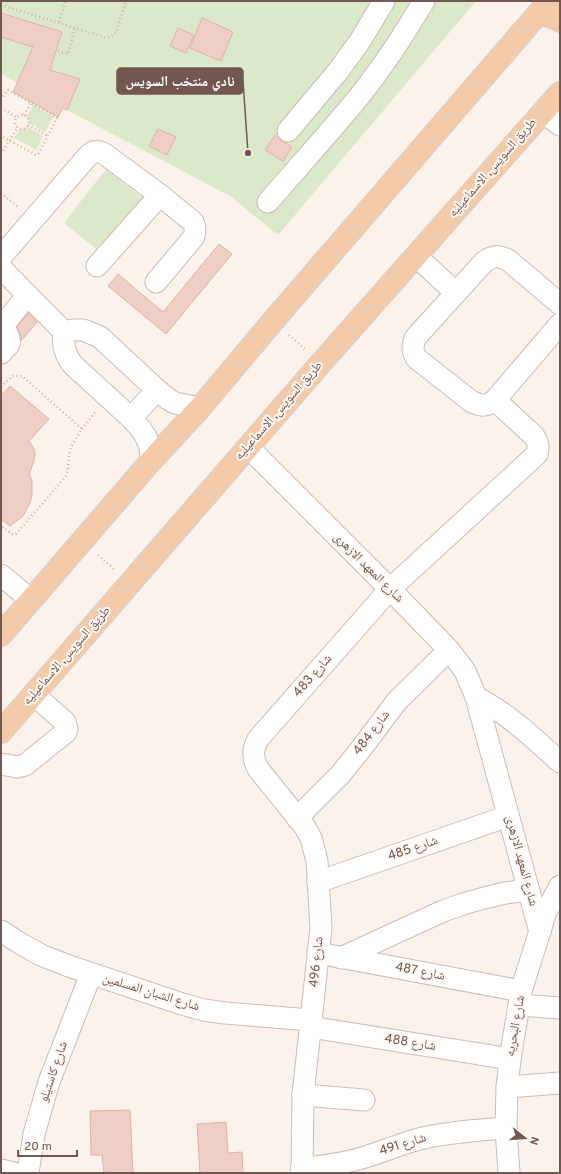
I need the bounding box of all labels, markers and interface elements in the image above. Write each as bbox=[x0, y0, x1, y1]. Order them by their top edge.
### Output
callout: نادي منتخب السويس bbox=[117, 68, 243, 94]
text: نادي منتخب السويس bbox=[125, 74, 235, 92]
street label: طريق السويس, الاسماعيليه bbox=[446, 115, 540, 221]
street label: طريق السويس, الاسماعيليه bbox=[232, 358, 326, 464]
street label: شارع المعهد الازهرى bbox=[329, 529, 407, 607]
street label: طريق السويس, الاسماعيليه bbox=[20, 603, 114, 709]
street label: شارع 483 bbox=[290, 651, 336, 701]
street label: شارع 484 bbox=[350, 707, 394, 759]
street label: شارع المعهد الازهرى bbox=[501, 814, 541, 908]
street label: شارع 485 bbox=[386, 833, 440, 865]
street label: شارع 496 bbox=[306, 936, 328, 988]
street label: شارع 487 bbox=[394, 959, 446, 985]
street label: شارع الشبان المسلمين bbox=[101, 971, 201, 1015]
street label: شارع البحريه bbox=[503, 994, 529, 1058]
street label: شارع 488 bbox=[383, 1031, 437, 1055]
street label: شارع كاستيلو bbox=[36, 1039, 72, 1105]
north arrow bbox=[505, 1118, 545, 1158]
street label: شارع 491 bbox=[378, 1130, 428, 1160]
scale bar bbox=[18, 1132, 77, 1158]
text: N bbox=[526, 1135, 541, 1146]
text: 20 m bbox=[24, 1139, 52, 1155]

